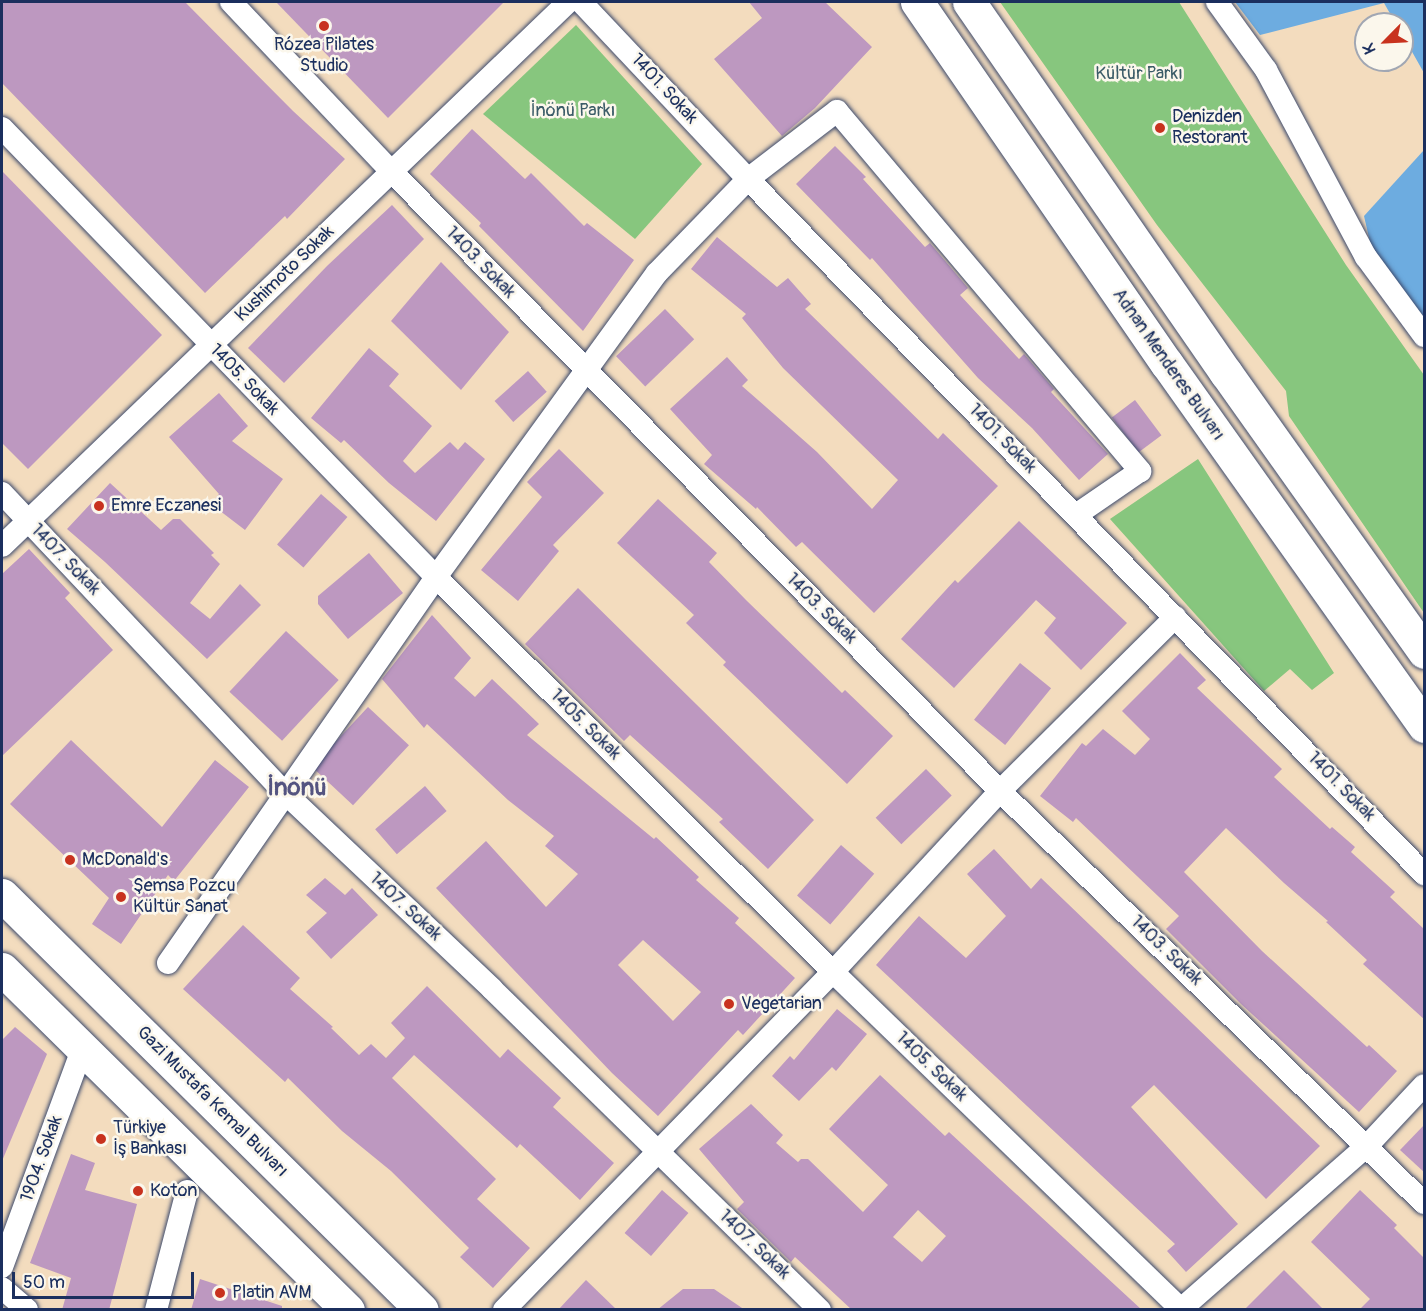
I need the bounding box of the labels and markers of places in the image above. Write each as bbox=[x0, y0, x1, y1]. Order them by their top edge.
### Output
marker: Rózea Pilates Studio bbox=[317, 19, 331, 33]
place label: Rózea Pilates Studio bbox=[274, 35, 374, 78]
place label: Denizden Restorant bbox=[1172, 107, 1248, 150]
marker: Denizden Restorant bbox=[1153, 121, 1167, 135]
place label: Emre Eczanesi bbox=[111, 495, 221, 517]
marker: Emre Eczanesi bbox=[92, 499, 106, 513]
place label: McDonald's bbox=[82, 849, 168, 871]
marker: McDonald's bbox=[63, 853, 77, 867]
place label: Şemsa Pozcu Kültür Sanat bbox=[133, 876, 236, 918]
marker: Şemsa Pozcu Kültür Sanat bbox=[114, 890, 128, 904]
place label: Vegetarian bbox=[741, 993, 822, 1015]
marker: Vegetarian bbox=[722, 997, 736, 1011]
place label: Türkiye İş Bankası bbox=[113, 1118, 187, 1160]
marker: Türkiye İş Bankası bbox=[94, 1132, 108, 1146]
place label: Koton bbox=[150, 1180, 197, 1202]
marker: Koton bbox=[131, 1184, 145, 1198]
place label: Platin AVM bbox=[232, 1282, 312, 1304]
marker: Platin AVM bbox=[213, 1286, 227, 1300]

